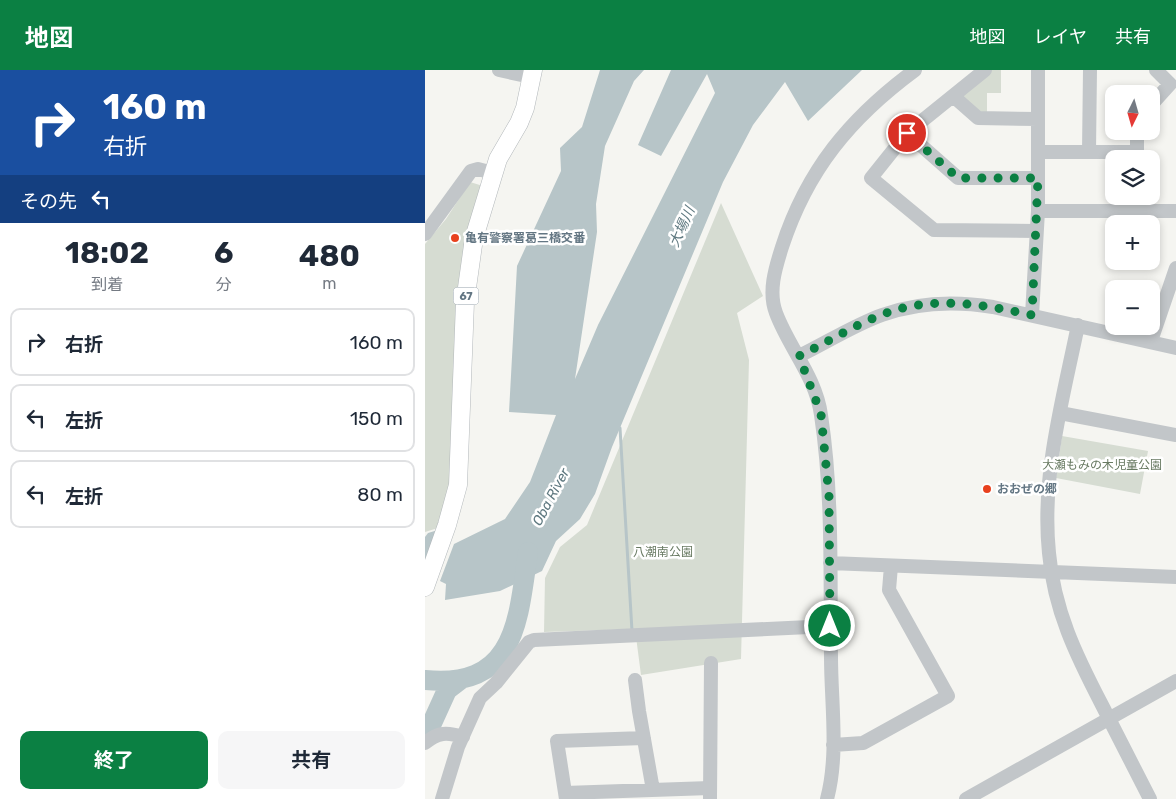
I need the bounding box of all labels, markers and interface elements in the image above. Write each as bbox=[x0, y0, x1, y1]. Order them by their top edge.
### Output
text: 地図 bbox=[25, 24, 73, 52]
text: 地図 bbox=[970, 26, 1006, 48]
text: レイヤ bbox=[1034, 26, 1087, 48]
text: 共有 bbox=[1115, 26, 1151, 48]
north arrow bbox=[1105, 85, 1160, 140]
map controls bbox=[1105, 85, 1160, 335]
text: 160 m bbox=[103, 86, 207, 128]
icon: right bbox=[20, 90, 85, 155]
pin bbox=[886, 112, 928, 154]
icon: arrive bbox=[893, 119, 921, 147]
text: 右折 bbox=[103, 133, 147, 160]
button: layers bbox=[1105, 150, 1160, 205]
icon: left bbox=[87, 185, 115, 213]
text: その先 bbox=[20, 190, 77, 213]
water label: 大場川 bbox=[666, 203, 699, 250]
button: + bbox=[1105, 215, 1160, 270]
place label: 亀有警察署葛三橋交番 bbox=[465, 231, 586, 245]
marker: 亀有警察署葛三橋交番 bbox=[449, 232, 461, 244]
text: 18:02 bbox=[65, 235, 149, 271]
text: 6 bbox=[214, 235, 234, 271]
text: 480 bbox=[299, 238, 360, 274]
text: m bbox=[322, 274, 336, 293]
text: 到着 bbox=[91, 275, 123, 294]
text: 分 bbox=[216, 275, 232, 294]
button: − bbox=[1105, 280, 1160, 335]
road number: 67 bbox=[453, 288, 479, 305]
icon: right bbox=[22, 328, 50, 356]
text: 160 m bbox=[350, 331, 403, 354]
text: 右折 bbox=[65, 333, 103, 356]
icon: left bbox=[22, 404, 50, 432]
text: 150 m bbox=[350, 407, 403, 430]
text: 左折 bbox=[65, 409, 103, 432]
park label: 大瀬もみの木児童公園 bbox=[1042, 458, 1162, 472]
water label: Oba River bbox=[529, 465, 574, 529]
icon: left bbox=[22, 480, 50, 508]
place label: おおぜの郷 bbox=[997, 482, 1057, 496]
text: 80 m bbox=[357, 483, 403, 506]
marker: おおぜの郷 bbox=[981, 483, 993, 495]
text: 左折 bbox=[65, 485, 103, 508]
park label: 八潮南公園 bbox=[633, 545, 693, 559]
position arrow bbox=[803, 599, 855, 651]
button: 終了 bbox=[20, 731, 208, 789]
button: 共有 bbox=[218, 731, 405, 789]

